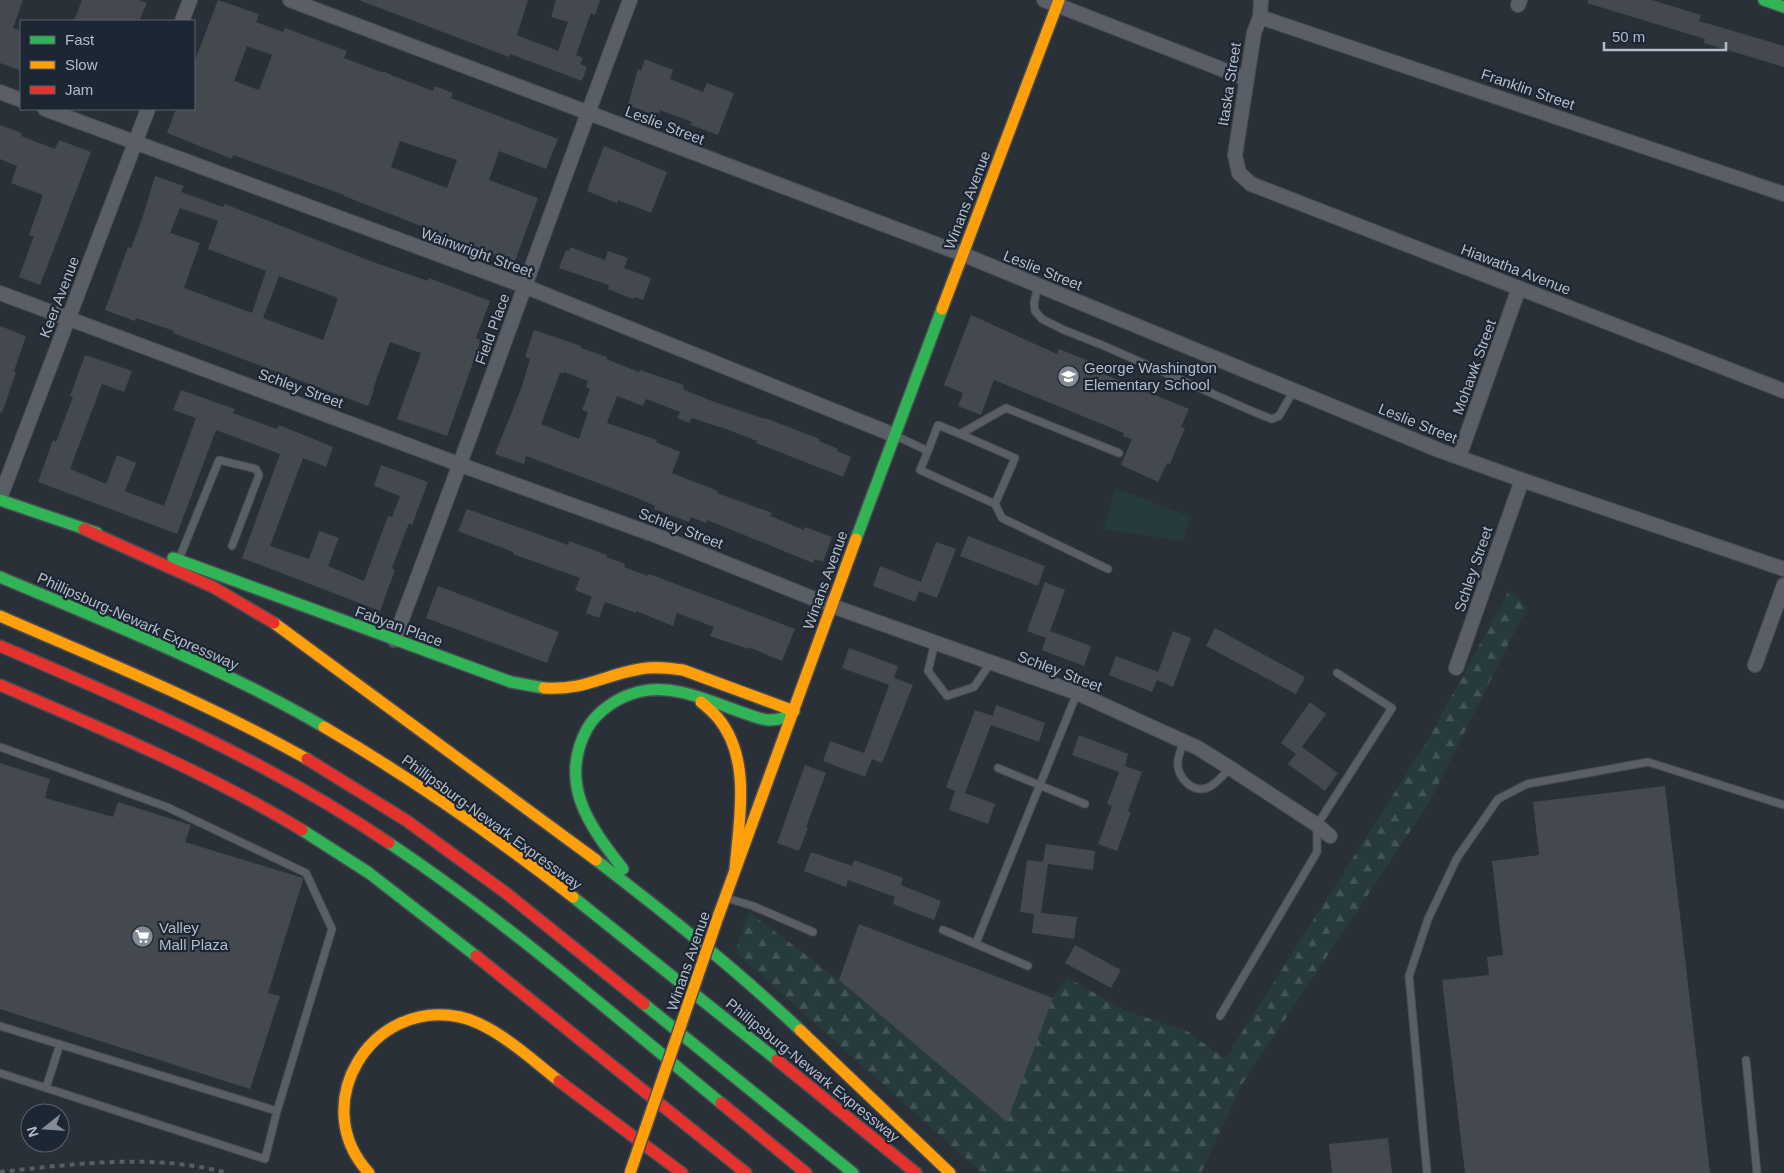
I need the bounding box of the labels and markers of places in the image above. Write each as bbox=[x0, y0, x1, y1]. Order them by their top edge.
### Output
place label: George Washington Elementary School bbox=[1084, 359, 1217, 393]
school or university icon: George Washington Elementary School bbox=[1056, 364, 1080, 388]
place label: Valley Mall Plaza bbox=[159, 919, 229, 953]
supermarket icon: Valley Mall Plaza bbox=[131, 924, 155, 948]

